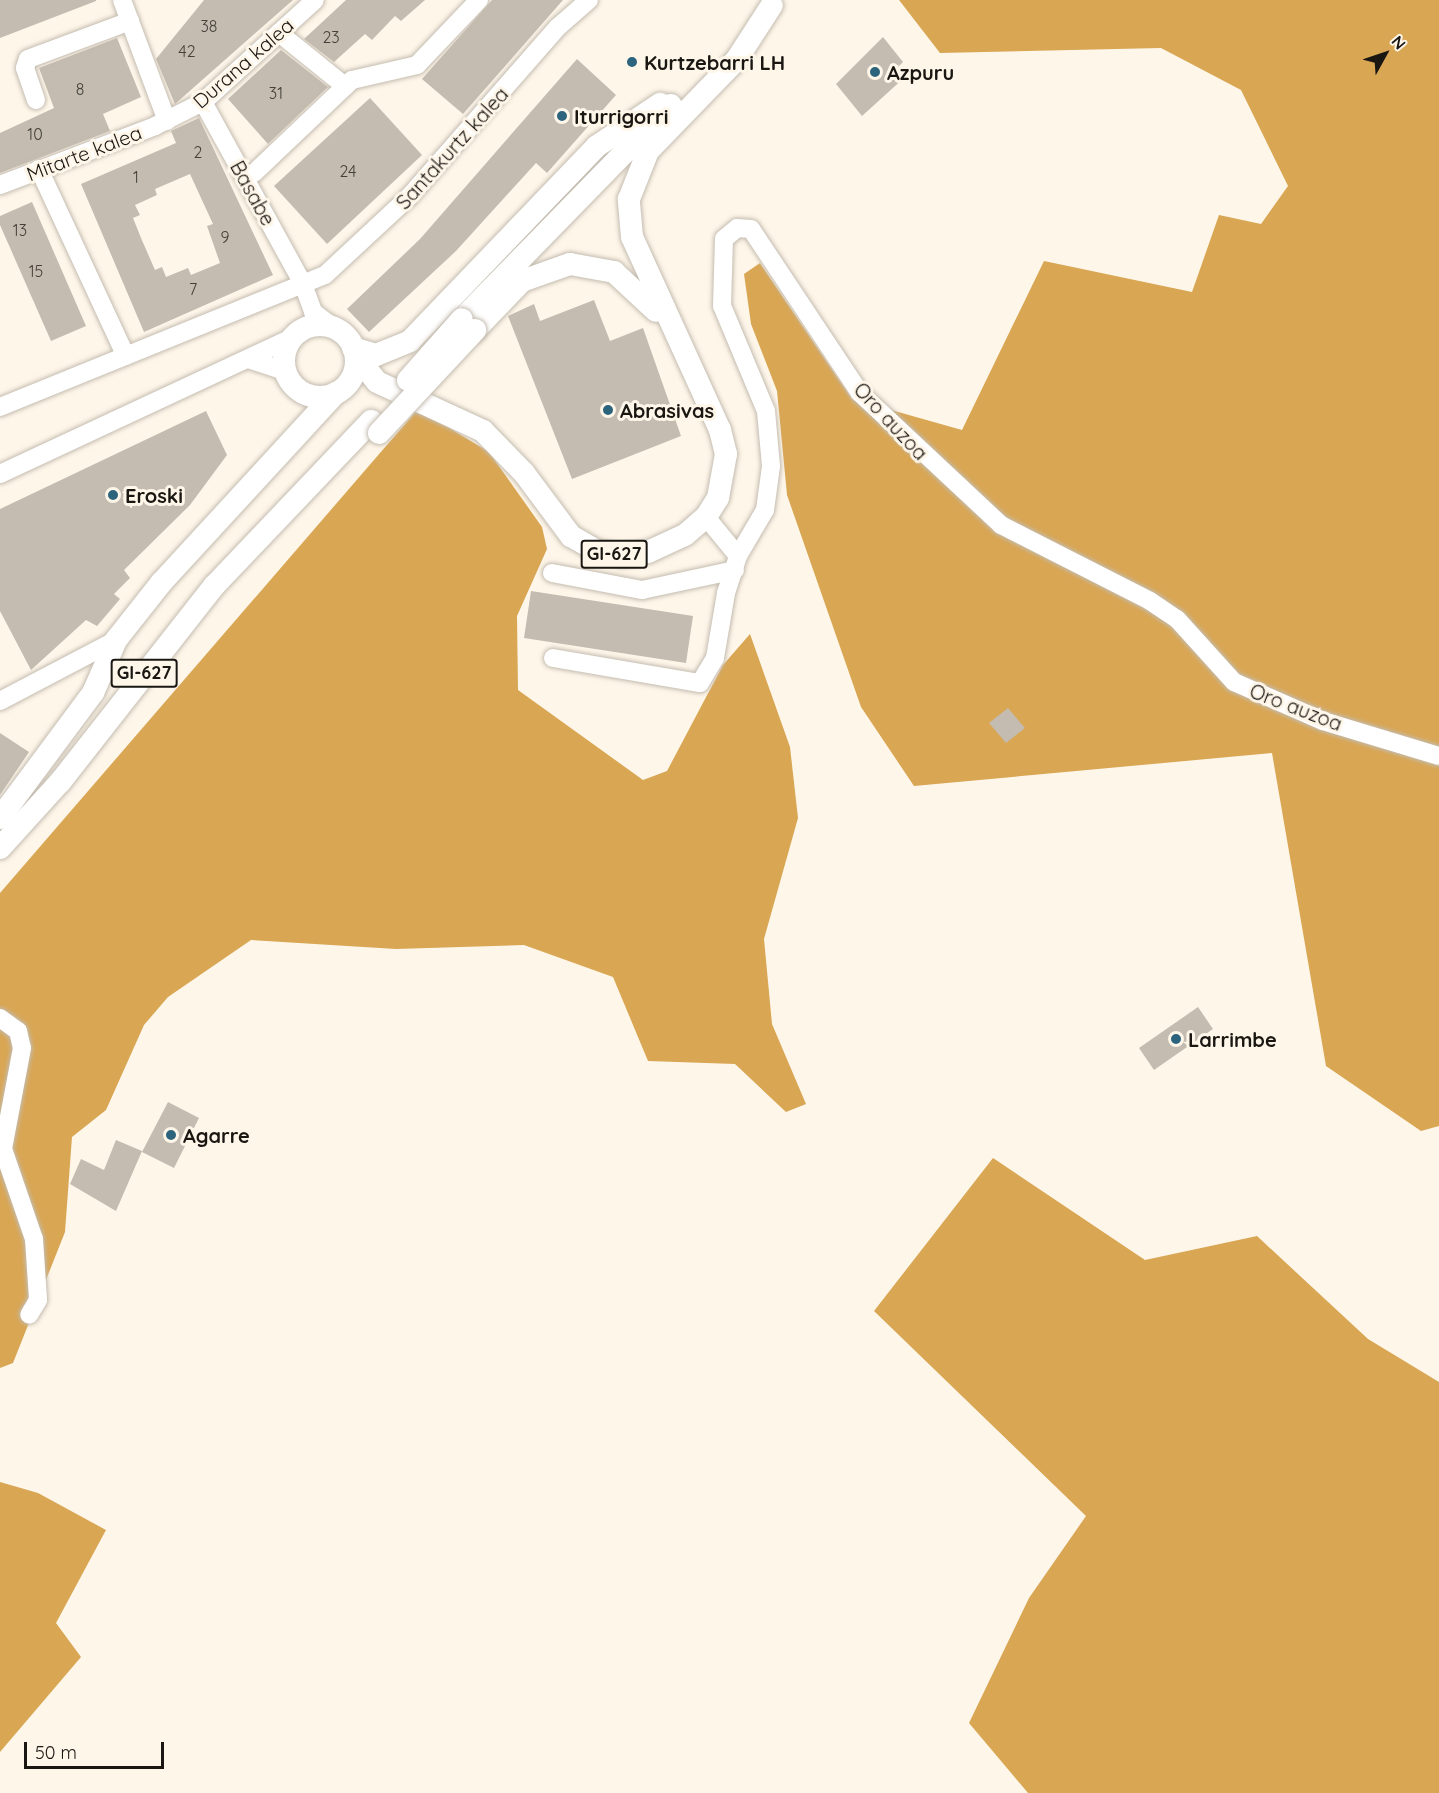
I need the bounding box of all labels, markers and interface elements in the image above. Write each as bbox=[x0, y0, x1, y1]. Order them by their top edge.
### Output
street label: Durana kalea bbox=[188, 13, 298, 113]
house number: 38 bbox=[200, 16, 218, 36]
north arrow bbox=[1355, 24, 1415, 84]
house number: 23 bbox=[322, 27, 340, 47]
text: N bbox=[1387, 31, 1410, 53]
house number: 42 bbox=[178, 41, 196, 61]
place label: Kurtzebarri LH bbox=[644, 50, 785, 74]
marker: Kurtzebarri LH bbox=[625, 55, 639, 69]
place label: Azpuru bbox=[887, 60, 954, 84]
marker: Azpuru bbox=[868, 65, 882, 79]
house number: 8 bbox=[76, 79, 84, 99]
street label: Santakurtz kalea bbox=[391, 82, 513, 214]
house number: 31 bbox=[269, 83, 283, 103]
place label: Iturrigorri bbox=[574, 104, 668, 128]
marker: Iturrigorri bbox=[555, 109, 569, 123]
street label: Mitarte kalea bbox=[23, 120, 145, 186]
house number: 10 bbox=[27, 124, 43, 144]
house number: 2 bbox=[194, 142, 202, 162]
street label: Basabe bbox=[225, 156, 281, 230]
house number: 24 bbox=[339, 161, 357, 181]
house number: 1 bbox=[133, 167, 139, 187]
house number: 13 bbox=[13, 220, 27, 240]
house number: 9 bbox=[221, 227, 229, 247]
house number: 15 bbox=[29, 261, 43, 281]
house number: 7 bbox=[189, 279, 197, 299]
street label: Oro auzoa bbox=[849, 377, 933, 465]
place label: Abrasivas bbox=[620, 398, 714, 422]
marker: Abrasivas bbox=[601, 403, 615, 417]
place label: Eroski bbox=[125, 483, 183, 507]
marker: Eroski bbox=[106, 488, 120, 502]
road number: GI-627 bbox=[580, 539, 648, 569]
road number: GI-627 bbox=[110, 658, 178, 688]
street label: Oro auzoa bbox=[1246, 678, 1346, 736]
place label: Larrimbe bbox=[1188, 1027, 1277, 1051]
marker: Larrimbe bbox=[1169, 1032, 1183, 1046]
place label: Agarre bbox=[183, 1123, 250, 1147]
marker: Agarre bbox=[164, 1128, 178, 1142]
scale bar bbox=[27, 1730, 166, 1768]
text: 50 m bbox=[35, 1741, 77, 1764]

